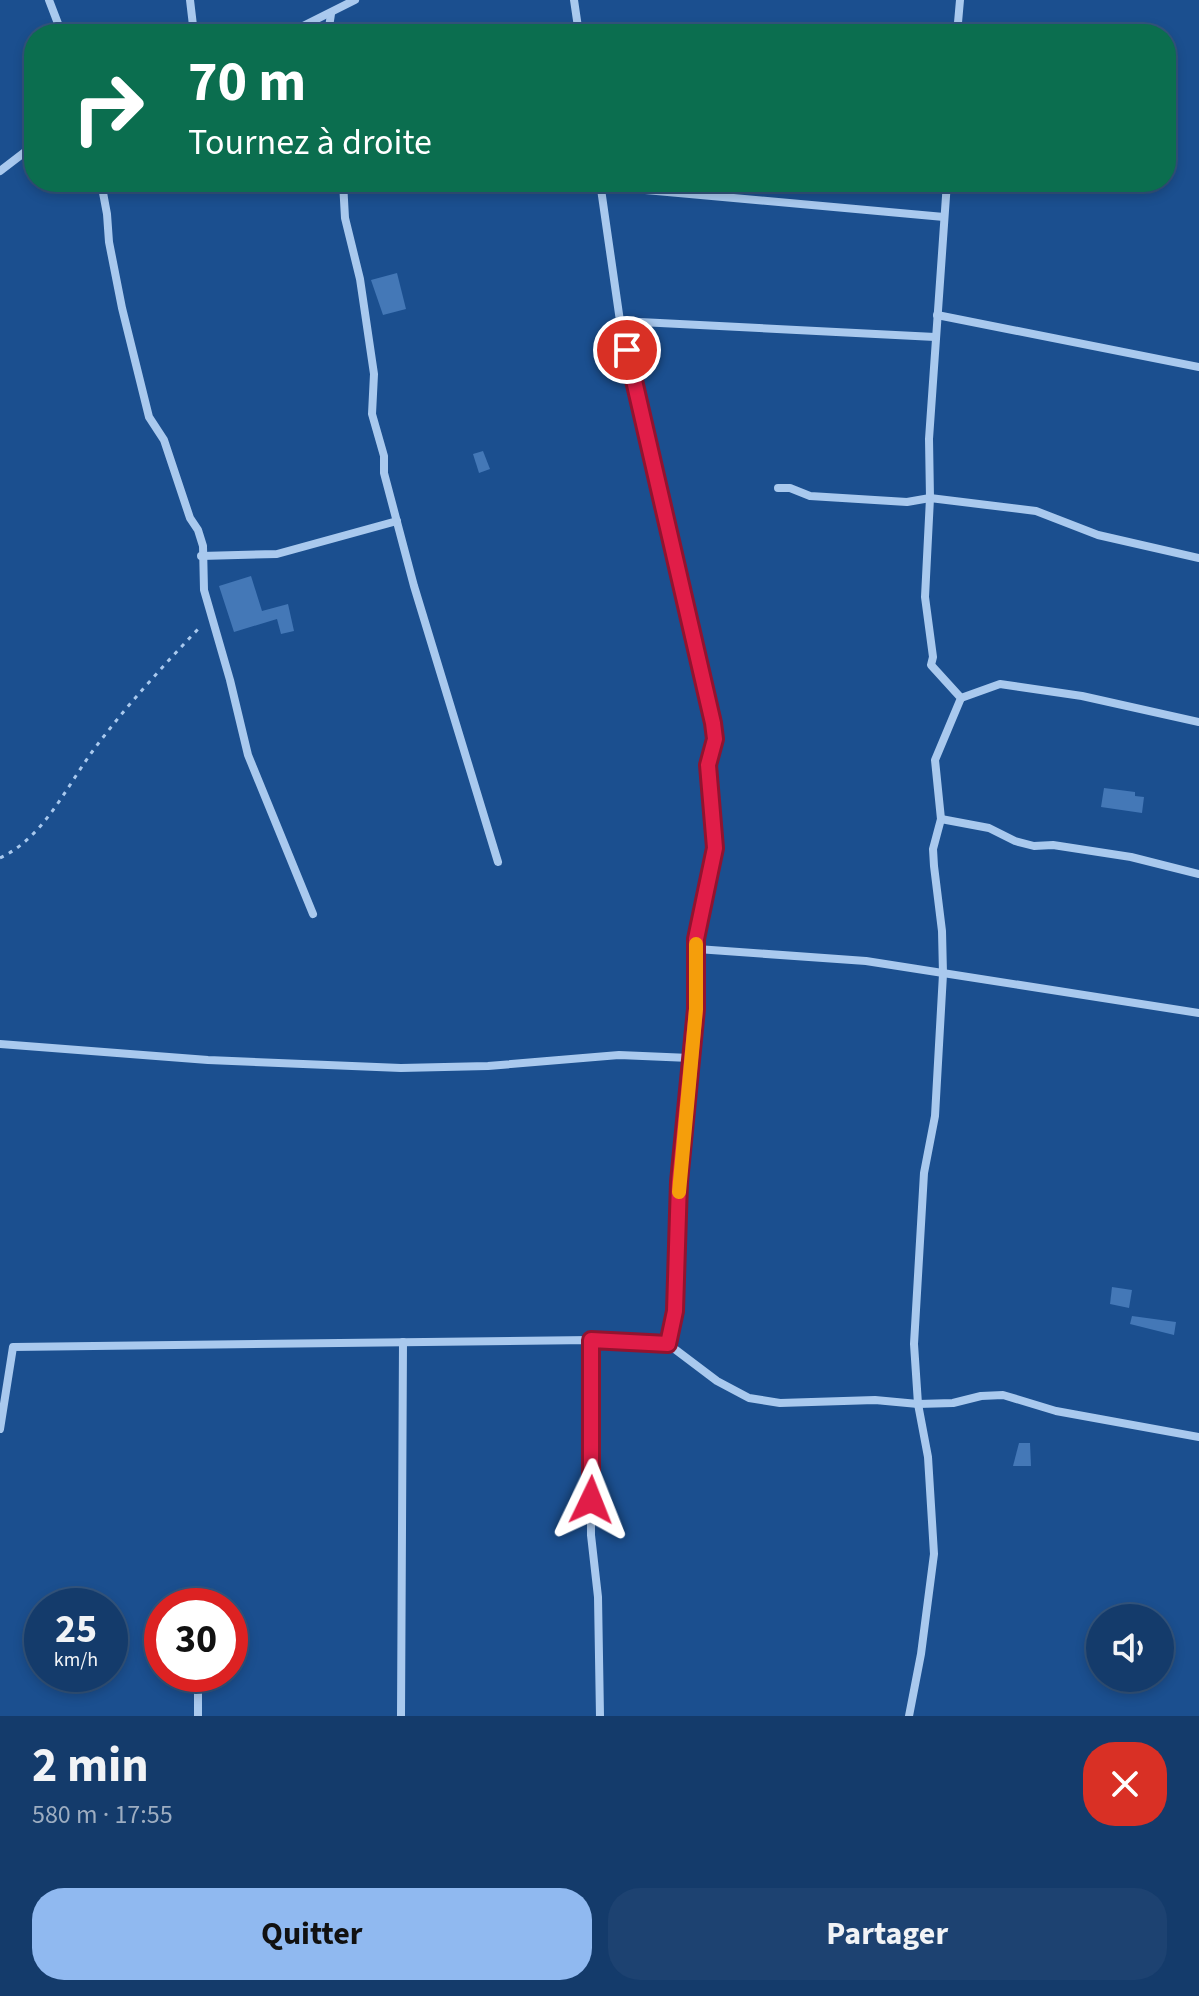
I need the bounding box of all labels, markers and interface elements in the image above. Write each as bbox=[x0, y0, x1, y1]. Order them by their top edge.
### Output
text: 70 m bbox=[188, 43, 306, 122]
icon: right bbox=[56, 56, 160, 160]
text: Tournez à droite bbox=[188, 117, 432, 168]
pin bbox=[593, 316, 661, 384]
icon: arrive bbox=[605, 328, 649, 372]
position arrow bbox=[549, 1458, 633, 1542]
speed limit sign: 30 bbox=[144, 1588, 248, 1692]
text: 25 bbox=[55, 1601, 97, 1658]
map controls bbox=[1086, 1604, 1174, 1692]
button: sound bbox=[1086, 1604, 1174, 1692]
text: km/h bbox=[54, 1646, 98, 1674]
text: 2 min bbox=[32, 1732, 149, 1800]
button: close bbox=[1083, 1742, 1167, 1826]
text: 580 m · 17:55 bbox=[32, 1796, 173, 1833]
button: Quitter bbox=[32, 1888, 592, 1980]
button: Partager bbox=[608, 1888, 1167, 1980]

